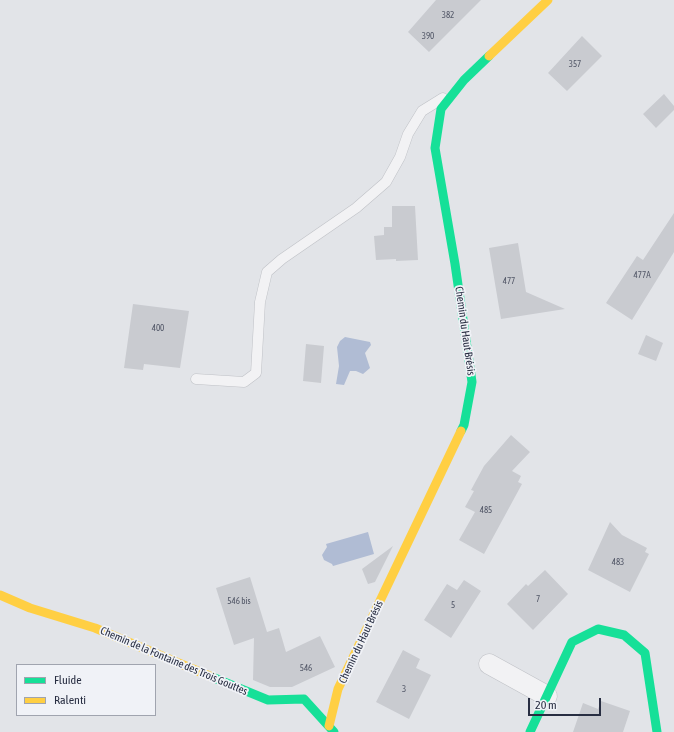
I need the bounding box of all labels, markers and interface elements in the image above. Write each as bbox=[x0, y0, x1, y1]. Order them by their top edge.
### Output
house number: 382 bbox=[442, 10, 454, 20]
house number: 390 bbox=[422, 31, 434, 41]
house number: 357 bbox=[569, 59, 581, 69]
house number: 477A bbox=[633, 270, 651, 280]
house number: 477 bbox=[503, 276, 515, 286]
street label: Chemin du Haut Brésis bbox=[452, 286, 478, 376]
house number: 400 bbox=[152, 323, 164, 333]
house number: 485 bbox=[480, 505, 492, 515]
house number: 483 bbox=[612, 557, 624, 567]
house number: 7 bbox=[536, 594, 540, 604]
house number: 546 bis bbox=[227, 596, 251, 606]
street label: Chemin du Haut Brésis bbox=[336, 598, 386, 686]
house number: 5 bbox=[451, 600, 455, 610]
street label: Chemin de la Fontaine des Trois Gouttes bbox=[98, 624, 250, 698]
house number: 546 bbox=[300, 663, 312, 673]
legend bbox=[16, 664, 156, 716]
text: Fluide bbox=[54, 673, 82, 687]
house number: 3 bbox=[402, 684, 406, 694]
scale bar bbox=[530, 690, 603, 716]
text: Ralenti bbox=[54, 693, 86, 707]
text: 20 m bbox=[535, 698, 557, 712]

